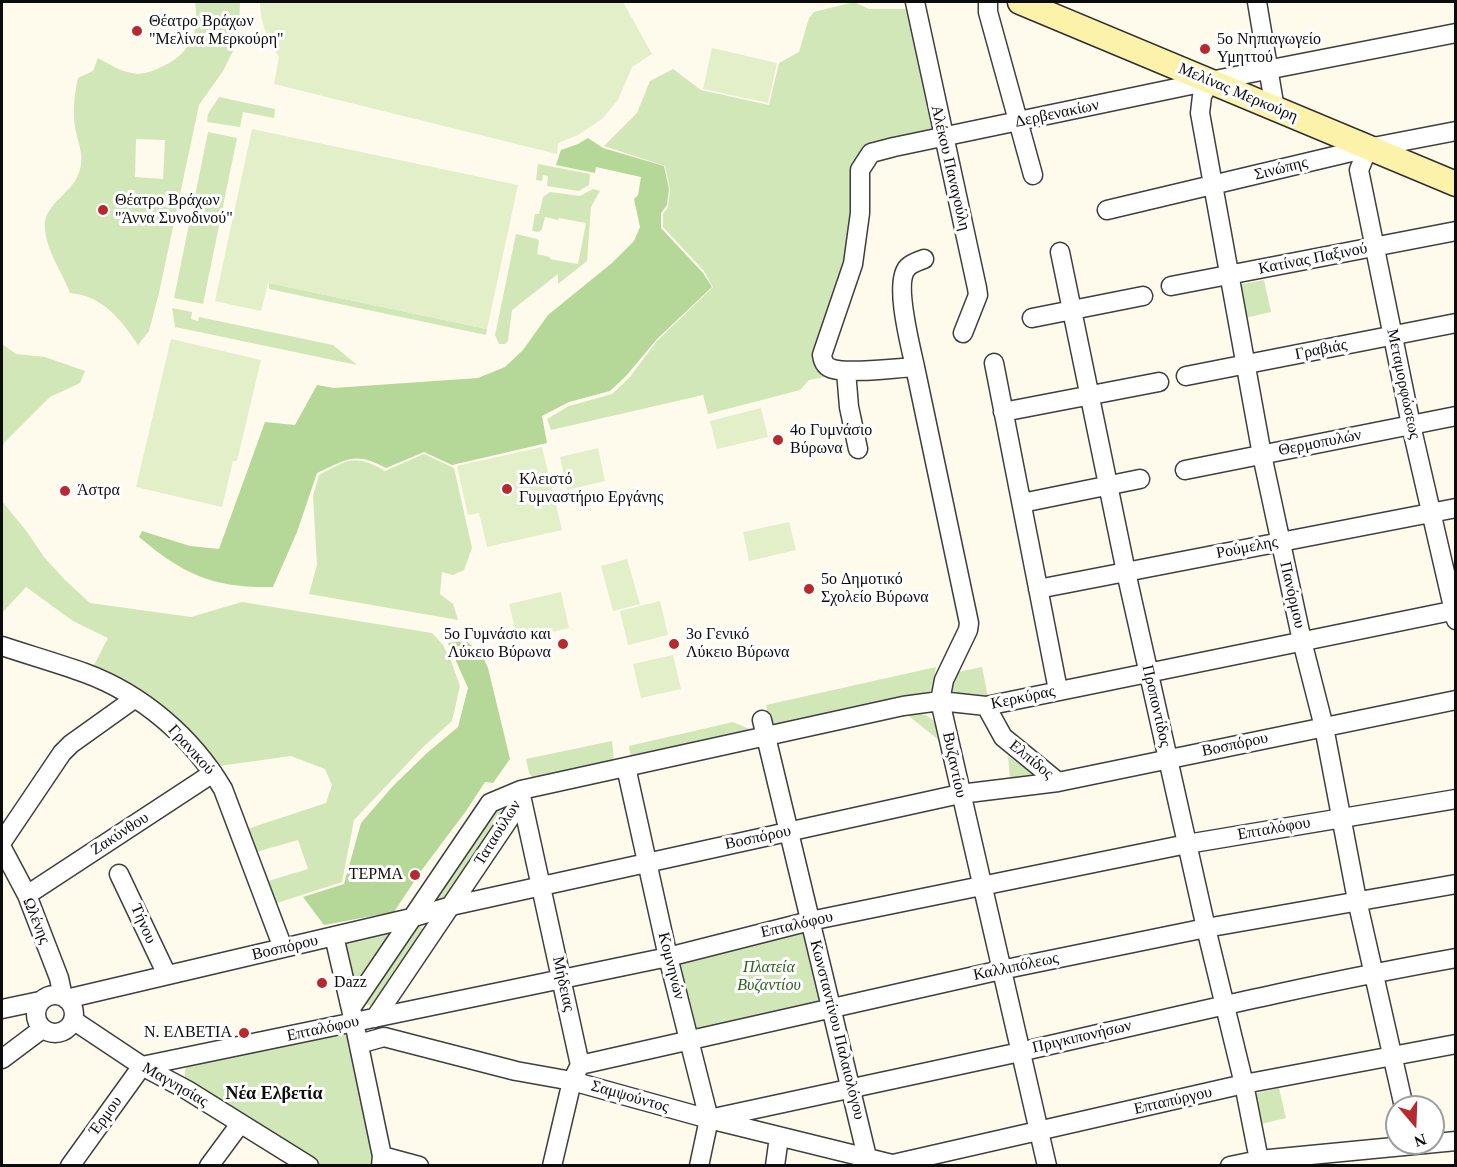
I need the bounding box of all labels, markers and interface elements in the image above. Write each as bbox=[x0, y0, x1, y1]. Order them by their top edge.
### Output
place label: Θέατρο Βράχων "Μελίνα Μερκούρη" bbox=[149, 12, 284, 50]
marker: Θέατρο Βράχων "Μελίνα Μερκούρη" bbox=[130, 24, 144, 38]
place label: 5ο Νηπιαγωγείο Υμηττού bbox=[1217, 30, 1321, 68]
marker: 5ο Νηπιαγωγείο Υμηττού bbox=[1198, 42, 1212, 56]
street label: Μελίνας Μερκούρη bbox=[1175, 59, 1301, 127]
street label: Δερβενακίων bbox=[1013, 96, 1101, 132]
street label: Αλέκου Παναγούλη bbox=[926, 103, 974, 233]
street label: Σινώπης bbox=[1252, 153, 1310, 185]
place label: Θέατρο Βράχων "Άννα Συνοδινού" bbox=[115, 191, 233, 229]
marker: Θέατρο Βράχων "Άννα Συνοδινού" bbox=[96, 203, 110, 217]
street label: Κατίνας Παξινού bbox=[1257, 239, 1369, 279]
street label: Μεταμορφώσεως bbox=[1382, 327, 1424, 441]
street label: Γραβιάς bbox=[1293, 336, 1349, 364]
place label: 4ο Γυμνάσιο Βύρωνα bbox=[790, 421, 872, 459]
street label: Θερμοπυλών bbox=[1277, 426, 1363, 460]
marker: 4ο Γυμνάσιο Βύρωνα bbox=[771, 433, 785, 447]
place label: Κλειστό Γυμναστήριο Εργάνης bbox=[519, 470, 663, 508]
place label: Άστρα bbox=[77, 481, 120, 501]
marker: Κλειστό Γυμναστήριο Εργάνης bbox=[500, 482, 514, 496]
marker: Άστρα bbox=[58, 484, 72, 498]
street label: Ρούμελης bbox=[1215, 533, 1279, 563]
street label: Πανόρμου bbox=[1275, 560, 1309, 630]
place label: 5ο Δημοτικό Σχολείο Βύρωνα bbox=[821, 570, 929, 608]
marker: 5ο Δημοτικό Σχολείο Βύρωνα bbox=[802, 582, 816, 596]
place label: 5ο Γυμνάσιο και Λύκειο Βύρωνα bbox=[444, 625, 551, 663]
place label: 3o Γενικό Λύκειο Βύρωνα bbox=[686, 625, 789, 663]
marker: 5ο Γυμνάσιο και Λύκειο Βύρωνα bbox=[556, 637, 570, 651]
marker: 3o Γενικό Λύκειο Βύρωνα bbox=[667, 637, 681, 651]
street label: Προποντίδος bbox=[1137, 663, 1175, 749]
street label: Κερκύρας bbox=[989, 682, 1057, 714]
street label: Γρανικού bbox=[164, 721, 218, 779]
street label: Βοσπόρου bbox=[1200, 729, 1270, 761]
street label: Βυζαντίου bbox=[938, 730, 970, 800]
street label: Ελπίδος bbox=[1005, 736, 1057, 784]
street label: Ταταούλων bbox=[470, 797, 526, 869]
street label: Ζακύνθου bbox=[88, 808, 152, 860]
street label: Επταλόφου bbox=[1236, 813, 1312, 845]
street label: Βοσπόρου bbox=[723, 822, 793, 854]
place label: ΤΕΡΜΑ bbox=[349, 865, 403, 885]
marker: ΤΕΡΜΑ bbox=[408, 868, 422, 882]
street label: Ωλένης bbox=[18, 895, 54, 947]
street label: Τήνου bbox=[126, 901, 160, 947]
street label: Επταλόφου bbox=[759, 907, 835, 943]
street label: Κομνηνών bbox=[653, 930, 689, 1002]
street label: Βοσπόρου bbox=[250, 931, 320, 965]
street label: Κωνσταντίνου Παλαιολόγου bbox=[805, 938, 869, 1122]
street label: Καλλιπόλεως bbox=[972, 949, 1060, 985]
street label: Μήδειας bbox=[548, 955, 578, 1013]
park label: Πλατεία Βυζαντίου bbox=[737, 958, 801, 996]
place label: Dazz bbox=[334, 973, 367, 993]
marker: Dazz bbox=[315, 976, 329, 990]
street label: Επταλόφου bbox=[285, 1012, 361, 1046]
street label: Πριγκιπονήσων bbox=[1030, 1016, 1134, 1058]
place label: Ν. ΕΛΒΕΤΙΑ bbox=[144, 1023, 232, 1043]
marker: Ν. ΕΛΒΕΤΙΑ bbox=[237, 1026, 251, 1040]
street label: Μαγνησίας bbox=[139, 1058, 211, 1112]
street label: Σαμψούντος bbox=[589, 1077, 671, 1117]
district label: Νέα Ελβετία bbox=[225, 1083, 323, 1105]
street label: Επταπύργου bbox=[1132, 1083, 1214, 1119]
street label: Έρμου bbox=[85, 1093, 127, 1139]
north arrow bbox=[1385, 1095, 1445, 1155]
text: N bbox=[1412, 1131, 1429, 1151]

